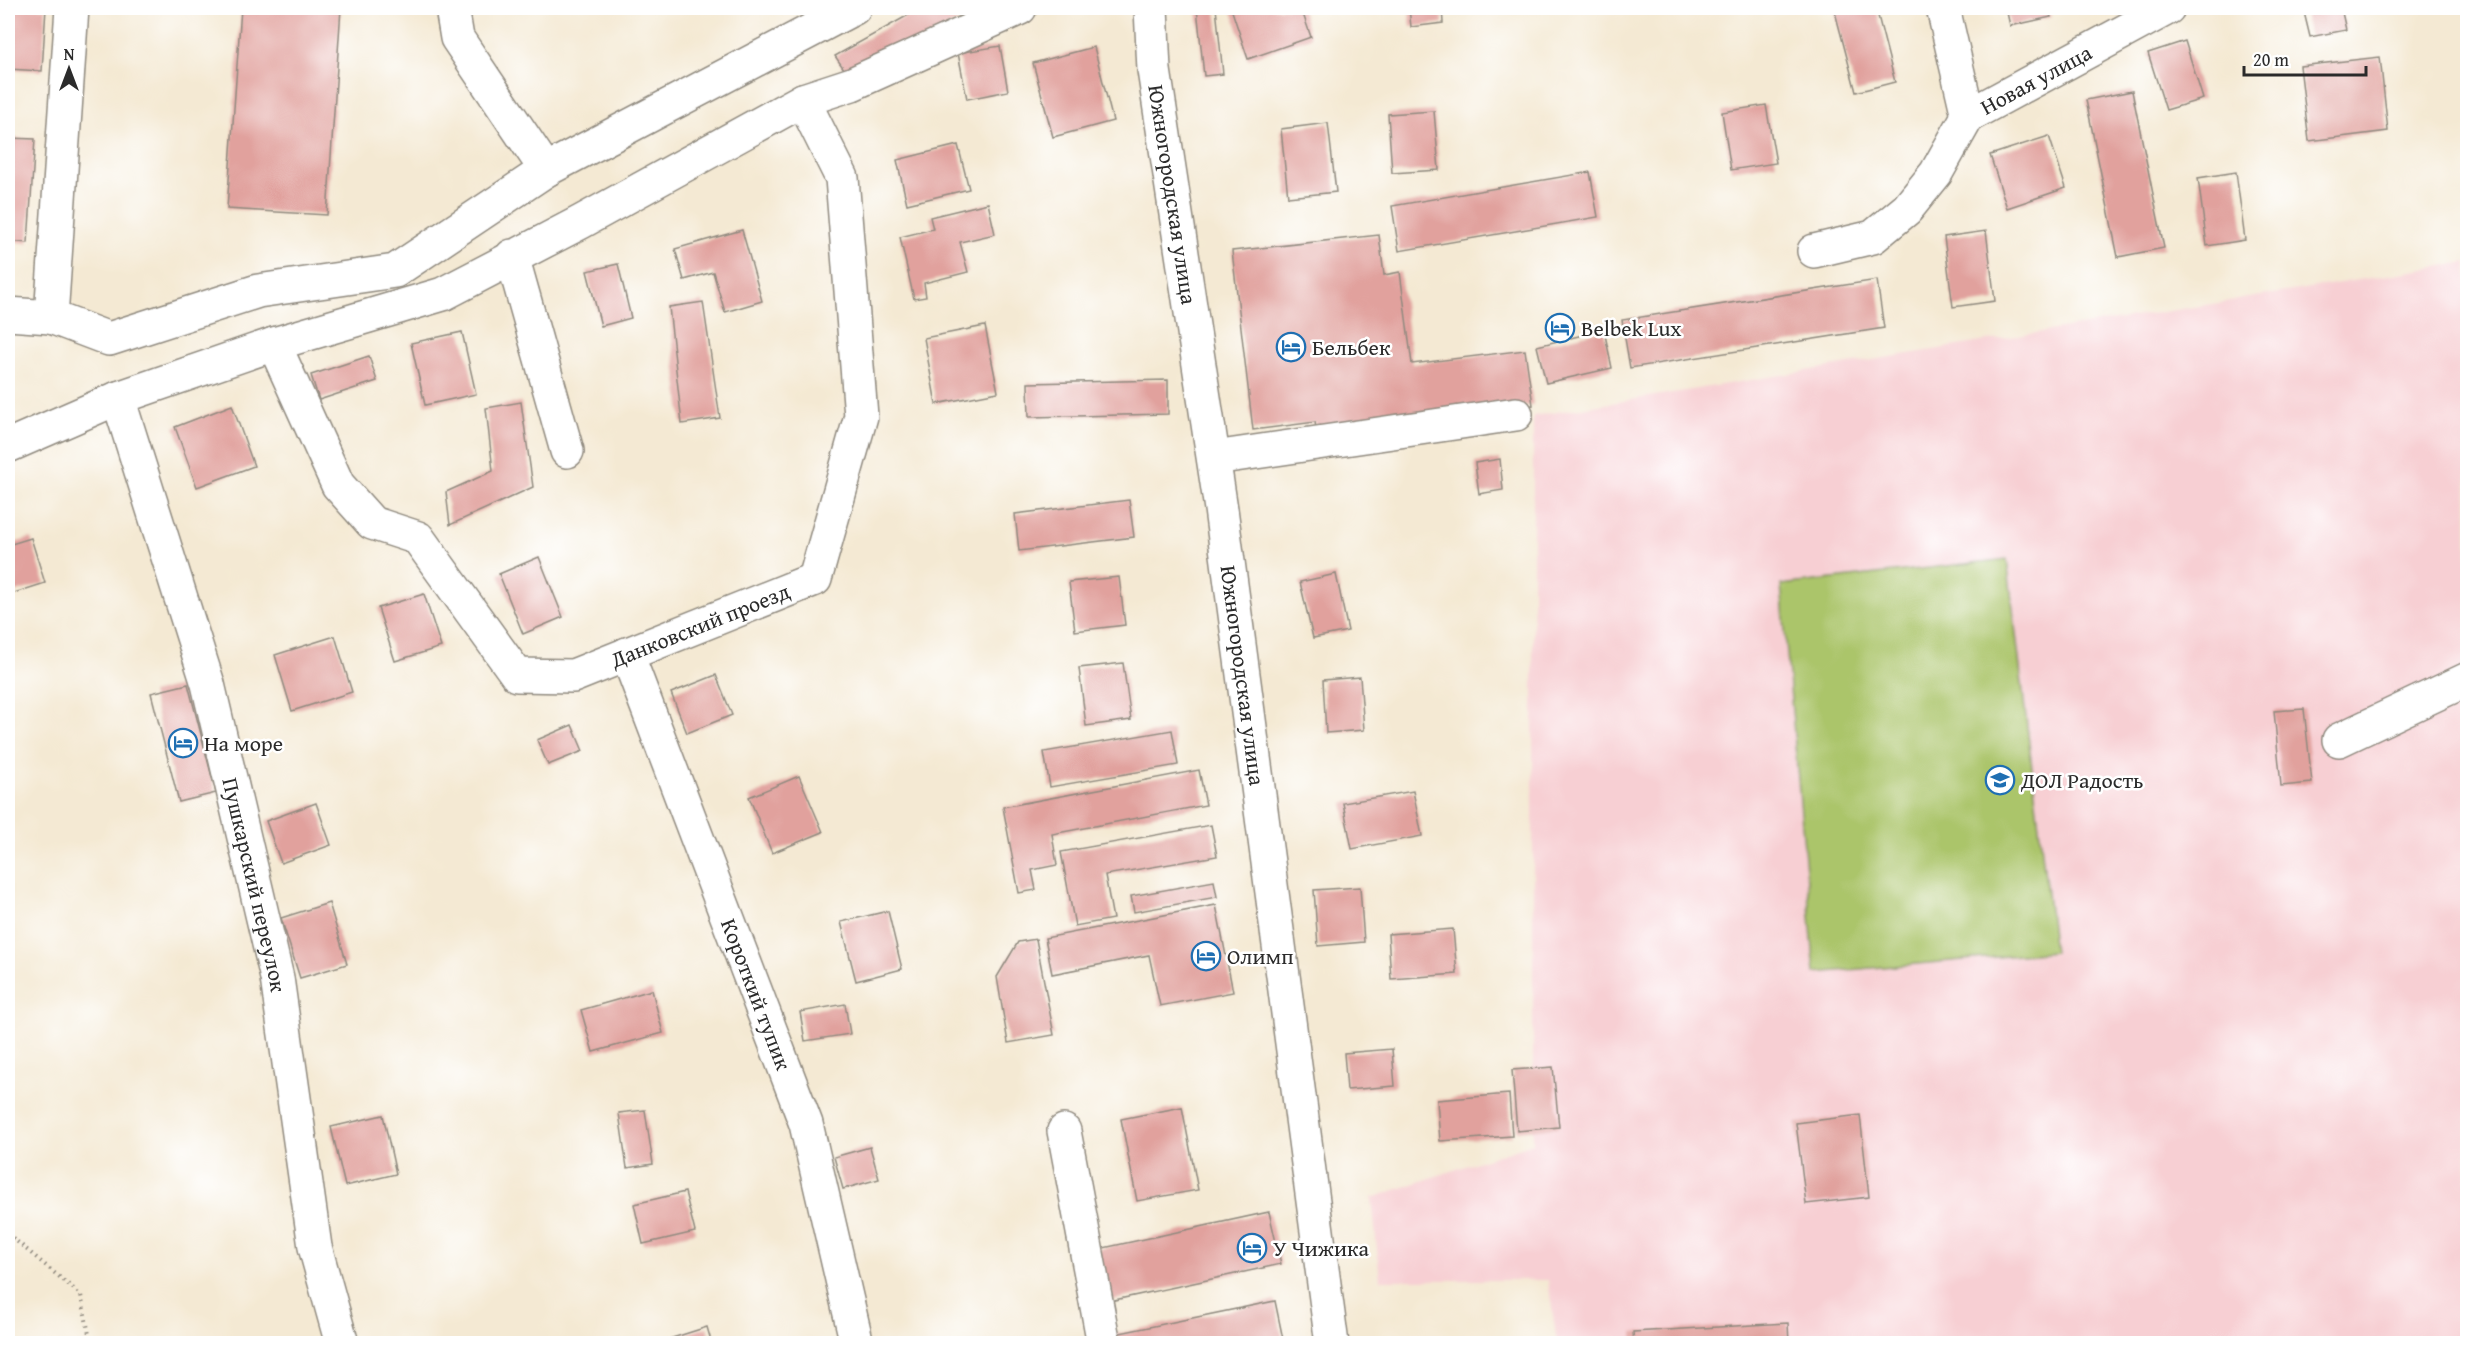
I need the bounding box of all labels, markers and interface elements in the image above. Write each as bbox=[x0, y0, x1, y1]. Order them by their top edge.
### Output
street label: Новая улица bbox=[1974, 36, 2098, 123]
north arrow bbox=[39, 39, 99, 99]
scale bar bbox=[2244, 39, 2366, 77]
text: N bbox=[64, 42, 75, 66]
text: 20 m bbox=[2253, 46, 2289, 73]
street label: Южногородская улица bbox=[1140, 82, 1206, 307]
hotel icon: Belbek Lux bbox=[1544, 312, 1576, 344]
place label: Belbek Lux bbox=[1581, 312, 1682, 344]
hotel icon: Бельбек bbox=[1275, 331, 1307, 363]
place label: Бельбек bbox=[1312, 331, 1391, 363]
street label: Южногородская улица bbox=[1213, 563, 1274, 788]
street label: Данковский проезд bbox=[605, 575, 794, 676]
hotel icon: На море bbox=[167, 727, 199, 759]
place label: На море bbox=[204, 727, 283, 759]
school or university icon: ДОЛ Радость bbox=[1984, 764, 2016, 796]
place label: ДОЛ Радость bbox=[2020, 764, 2143, 796]
street label: Пушкарский переулок bbox=[214, 774, 295, 994]
street label: Короткий тупик bbox=[713, 914, 800, 1075]
hotel icon: Олимп bbox=[1190, 940, 1222, 972]
place label: Олимп bbox=[1227, 940, 1294, 972]
hotel icon: У Чижика bbox=[1236, 1232, 1268, 1264]
place label: У Чижика bbox=[1273, 1232, 1369, 1264]

